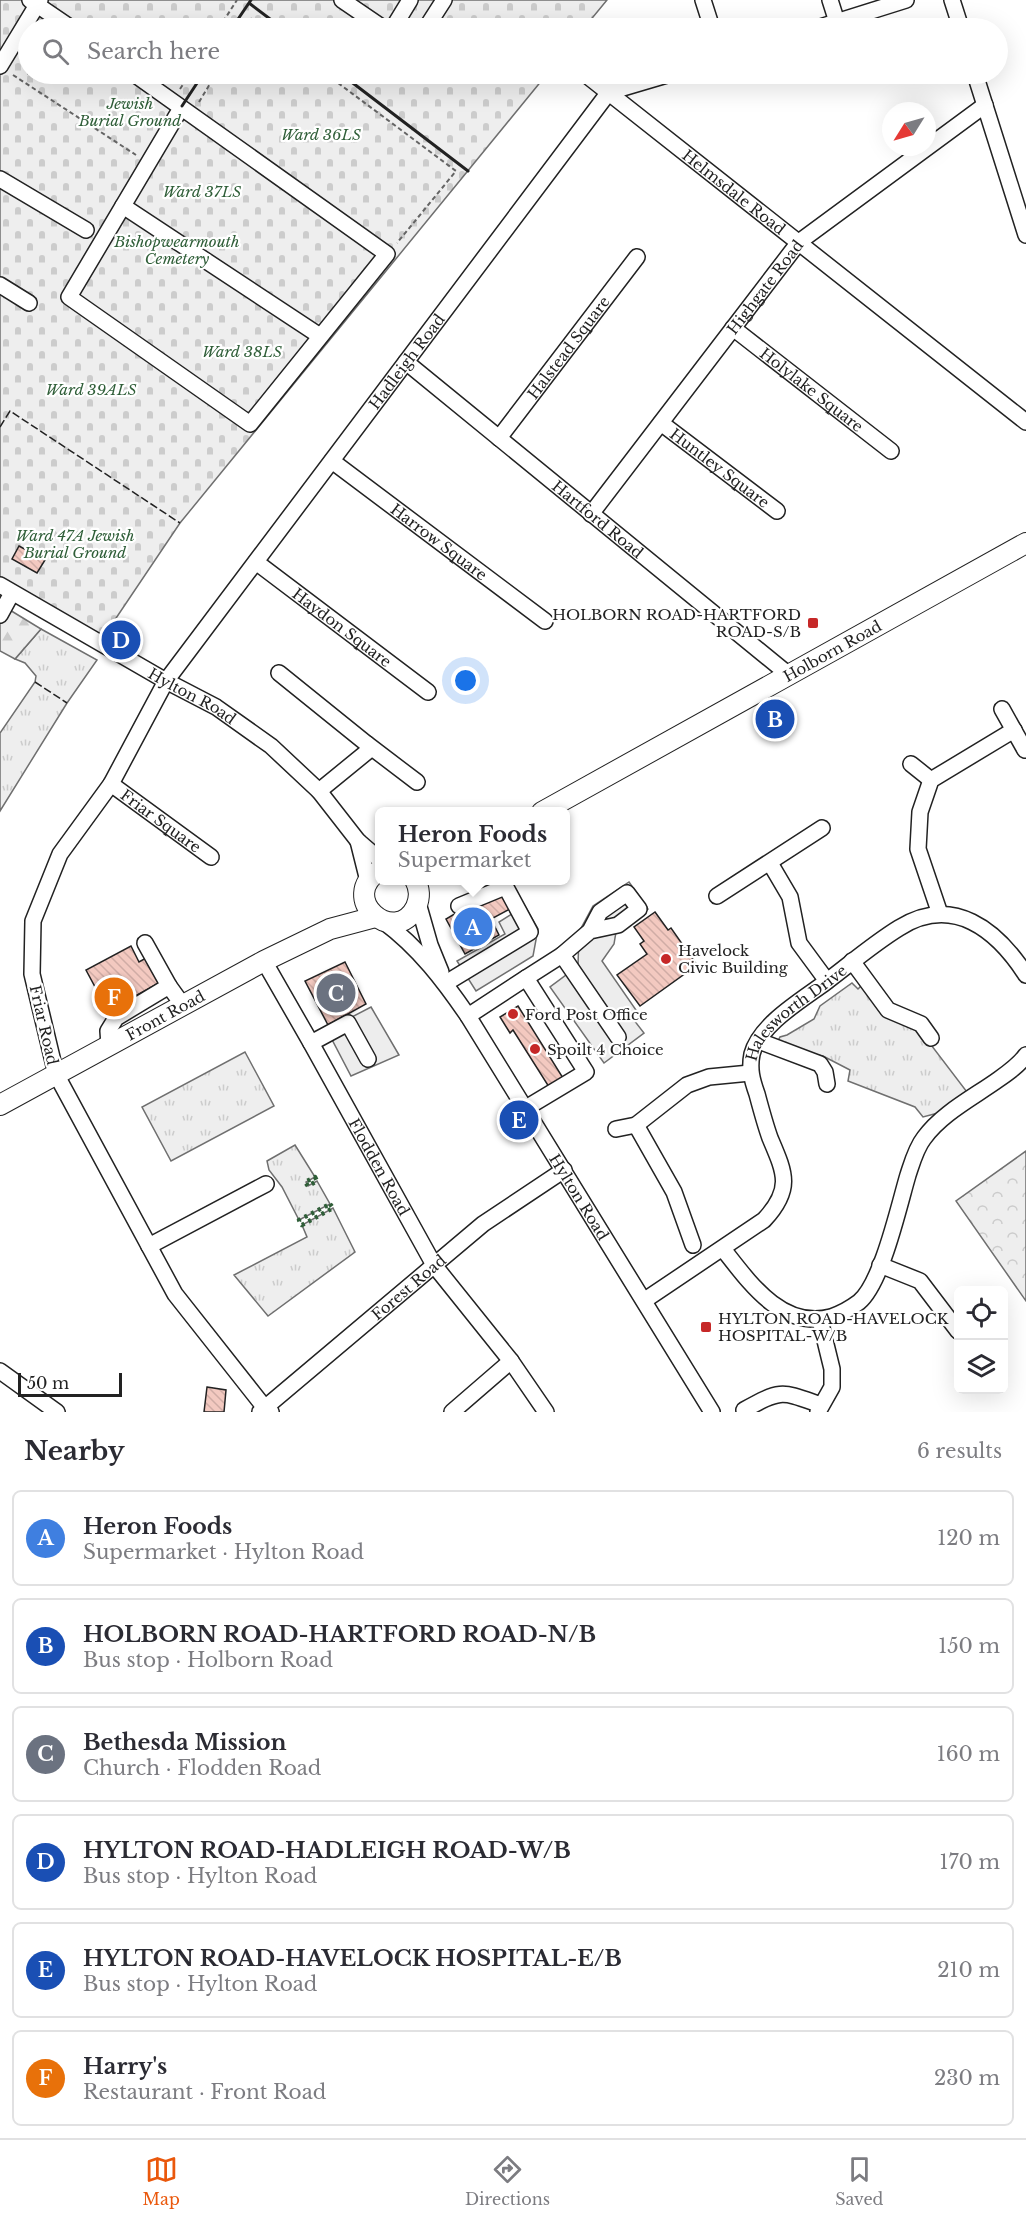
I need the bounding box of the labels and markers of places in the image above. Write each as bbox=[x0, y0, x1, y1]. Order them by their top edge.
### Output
place label: HOLBORN ROAD-HARTFORD ROAD-S/B bbox=[552, 605, 801, 641]
marker: HOLBORN ROAD-HARTFORD ROAD-S/B bbox=[806, 616, 820, 630]
pin: D bbox=[102, 618, 140, 662]
pin: B bbox=[756, 696, 794, 742]
pin: A bbox=[454, 904, 492, 950]
place label: Havelock Civic Building bbox=[678, 941, 789, 977]
marker: Havelock Civic Building bbox=[659, 952, 673, 966]
pin: C bbox=[316, 970, 356, 1016]
pin: F bbox=[94, 974, 134, 1020]
place label: Ford Post Office bbox=[525, 1005, 648, 1024]
marker: Ford Post Office bbox=[506, 1007, 520, 1021]
place label: Spoilt 4 Choice bbox=[547, 1040, 664, 1059]
marker: Spoilt 4 Choice bbox=[528, 1042, 542, 1056]
pin: E bbox=[500, 1098, 538, 1142]
place label: HYLTON ROAD-HAVELOCK HOSPITAL-W/B bbox=[718, 1309, 949, 1345]
marker: HYLTON ROAD-HAVELOCK HOSPITAL-W/B bbox=[699, 1320, 713, 1334]

